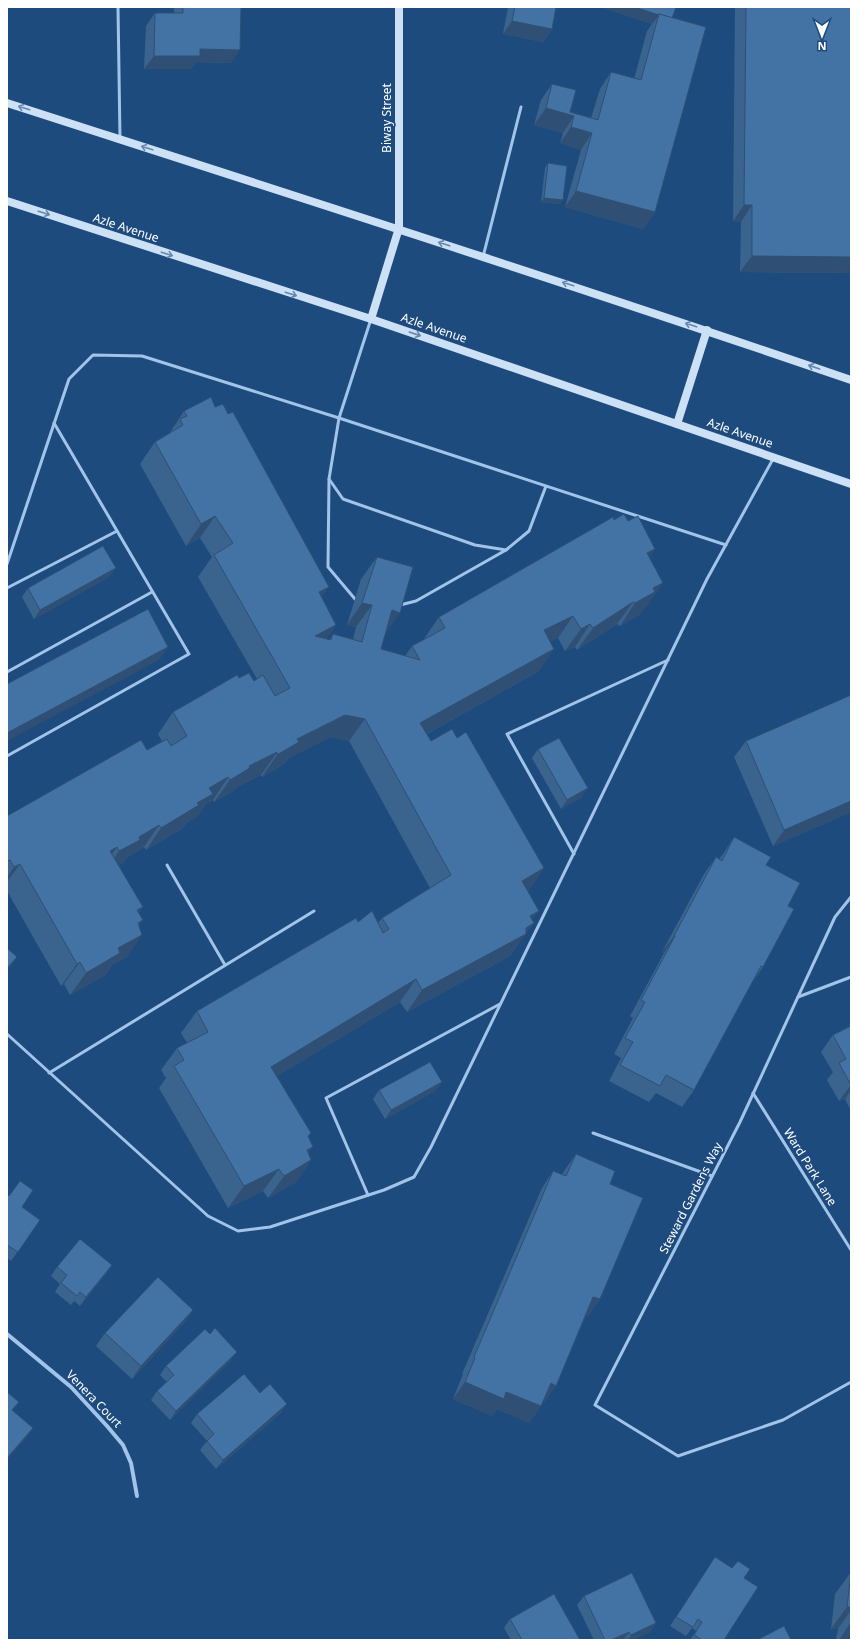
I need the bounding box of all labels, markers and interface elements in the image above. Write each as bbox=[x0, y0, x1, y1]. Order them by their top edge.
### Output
north arrow bbox=[802, 16, 842, 56]
text: N bbox=[818, 39, 826, 54]
street label: Biway Street bbox=[378, 82, 395, 153]
one-way arrow bbox=[17, 104, 30, 111]
one-way arrow bbox=[141, 144, 154, 151]
street label: Azle Avenue bbox=[91, 209, 162, 246]
one-way arrow bbox=[38, 210, 50, 218]
one-way arrow bbox=[439, 239, 451, 247]
one-way arrow bbox=[161, 251, 174, 258]
one-way arrow bbox=[561, 280, 574, 287]
one-way arrow bbox=[285, 291, 298, 298]
street label: Azle Avenue bbox=[399, 308, 469, 347]
one-way arrow bbox=[685, 321, 698, 328]
one-way arrow bbox=[408, 331, 420, 339]
one-way arrow bbox=[808, 363, 821, 370]
street label: Azle Avenue bbox=[705, 413, 775, 452]
street label: Ward Park Lane bbox=[780, 1125, 841, 1209]
street label: Steward Gardens Way bbox=[655, 1138, 726, 1257]
street label: Venera Court bbox=[63, 1366, 127, 1432]

